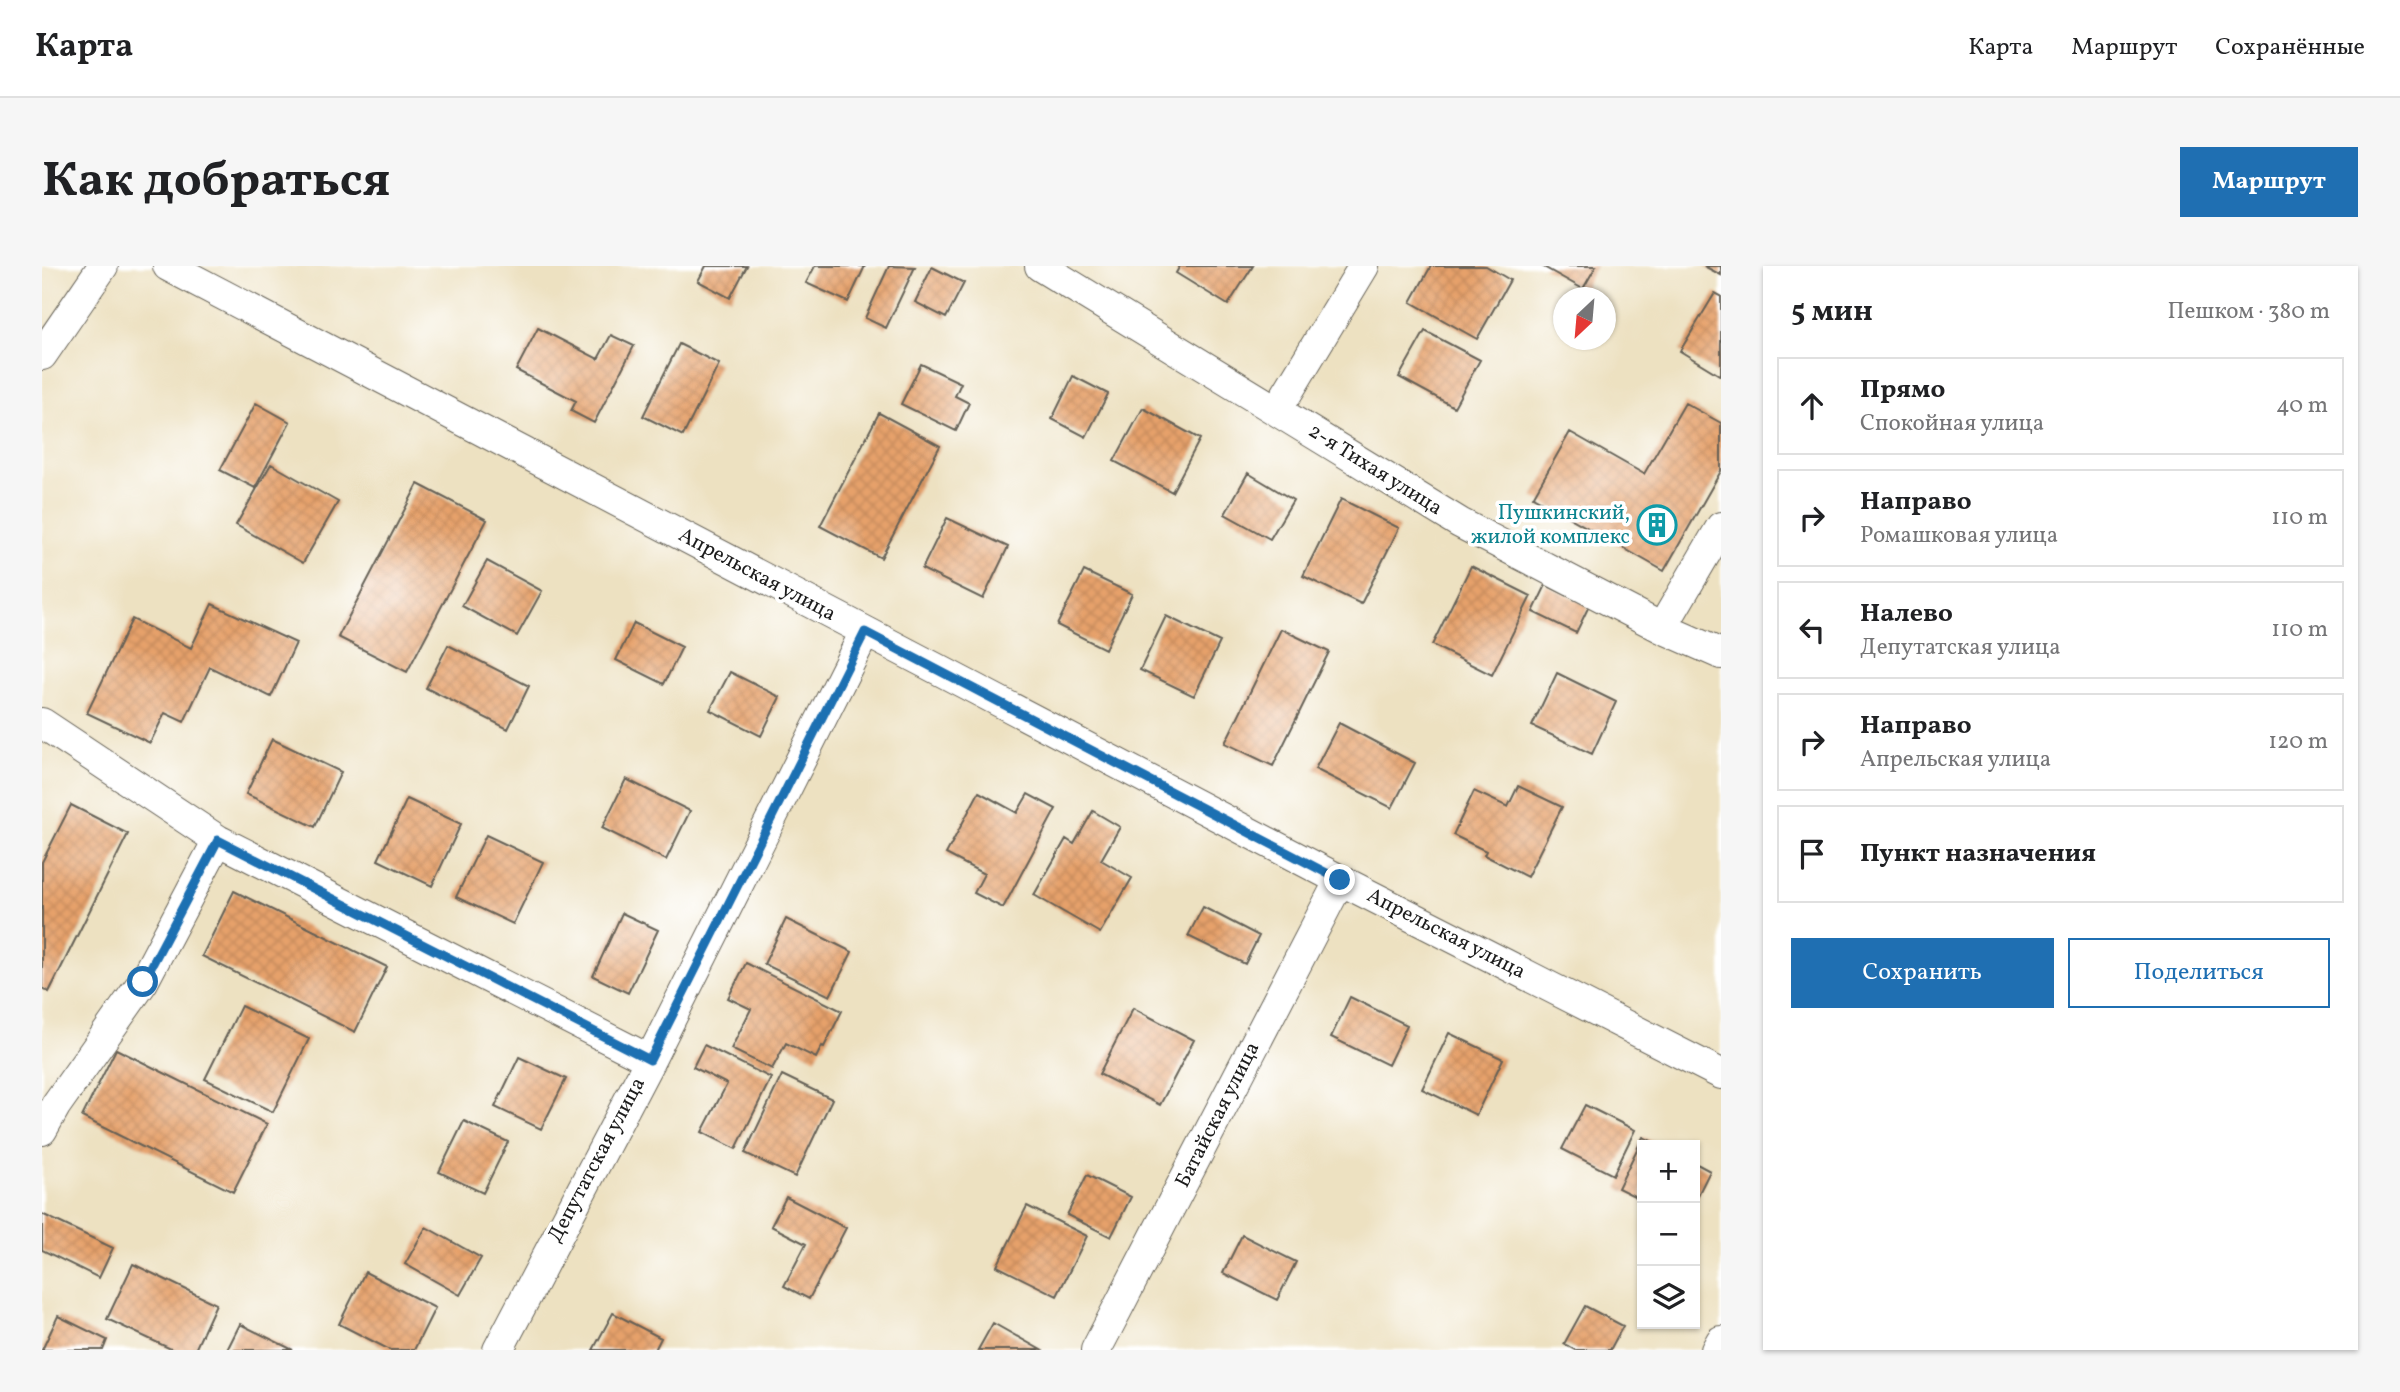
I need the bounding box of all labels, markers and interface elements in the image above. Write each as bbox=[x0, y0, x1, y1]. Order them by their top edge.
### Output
text: Карта bbox=[35, 25, 133, 71]
text: Карта bbox=[1968, 31, 2033, 65]
text: Маршрут bbox=[2071, 31, 2177, 65]
text: Сохранённые bbox=[2215, 31, 2365, 65]
button: Маршрут bbox=[2180, 147, 2358, 217]
text: Как добраться bbox=[42, 148, 390, 217]
north arrow bbox=[1553, 287, 1616, 350]
text: 5 мин bbox=[1791, 291, 1873, 333]
text: Пешком · 380 m bbox=[2167, 296, 2330, 328]
text: Прямо bbox=[1860, 372, 1945, 408]
icon: ahead bbox=[1793, 387, 1831, 425]
text: 40 m bbox=[2276, 390, 2328, 422]
text: Спокойная улица bbox=[1860, 408, 2044, 440]
street label: 2-я Тихая улица bbox=[1302, 417, 1448, 523]
text: Направо bbox=[1860, 484, 1972, 520]
place label: Пушкинский, жилой комплекс bbox=[1471, 499, 1630, 552]
icon: right bbox=[1793, 499, 1831, 537]
text: 110 m bbox=[2271, 502, 2328, 534]
building icon: Пушкинский, жилой комплекс bbox=[1636, 504, 1678, 546]
text: Ромашковая улица bbox=[1860, 520, 2058, 552]
street label: Апрельская улица bbox=[673, 521, 841, 629]
text: Налево bbox=[1860, 596, 1953, 632]
icon: left bbox=[1793, 611, 1831, 649]
text: 110 m bbox=[2271, 614, 2328, 646]
text: Депутатская улица bbox=[1860, 632, 2061, 664]
text: Направо bbox=[1860, 708, 1972, 744]
icon: right bbox=[1793, 723, 1831, 761]
text: 120 m bbox=[2268, 726, 2328, 758]
text: Апрельская улица bbox=[1860, 744, 2051, 776]
icon: arrive bbox=[1793, 835, 1831, 873]
text: Пункт назначения bbox=[1860, 836, 2096, 872]
route end bbox=[1324, 864, 1355, 895]
street label: Апрельская улица bbox=[1362, 881, 1530, 987]
button: Сохранить bbox=[1791, 938, 2054, 1008]
button: Поделиться bbox=[2068, 938, 2330, 1008]
route start bbox=[127, 966, 158, 997]
street label: Батайская улица bbox=[1169, 1037, 1267, 1193]
street label: Депутатская улица bbox=[541, 1072, 653, 1248]
map controls bbox=[1637, 1140, 1700, 1329]
button: + bbox=[1637, 1140, 1700, 1203]
button: − bbox=[1637, 1203, 1700, 1266]
button: layers bbox=[1637, 1266, 1700, 1329]

